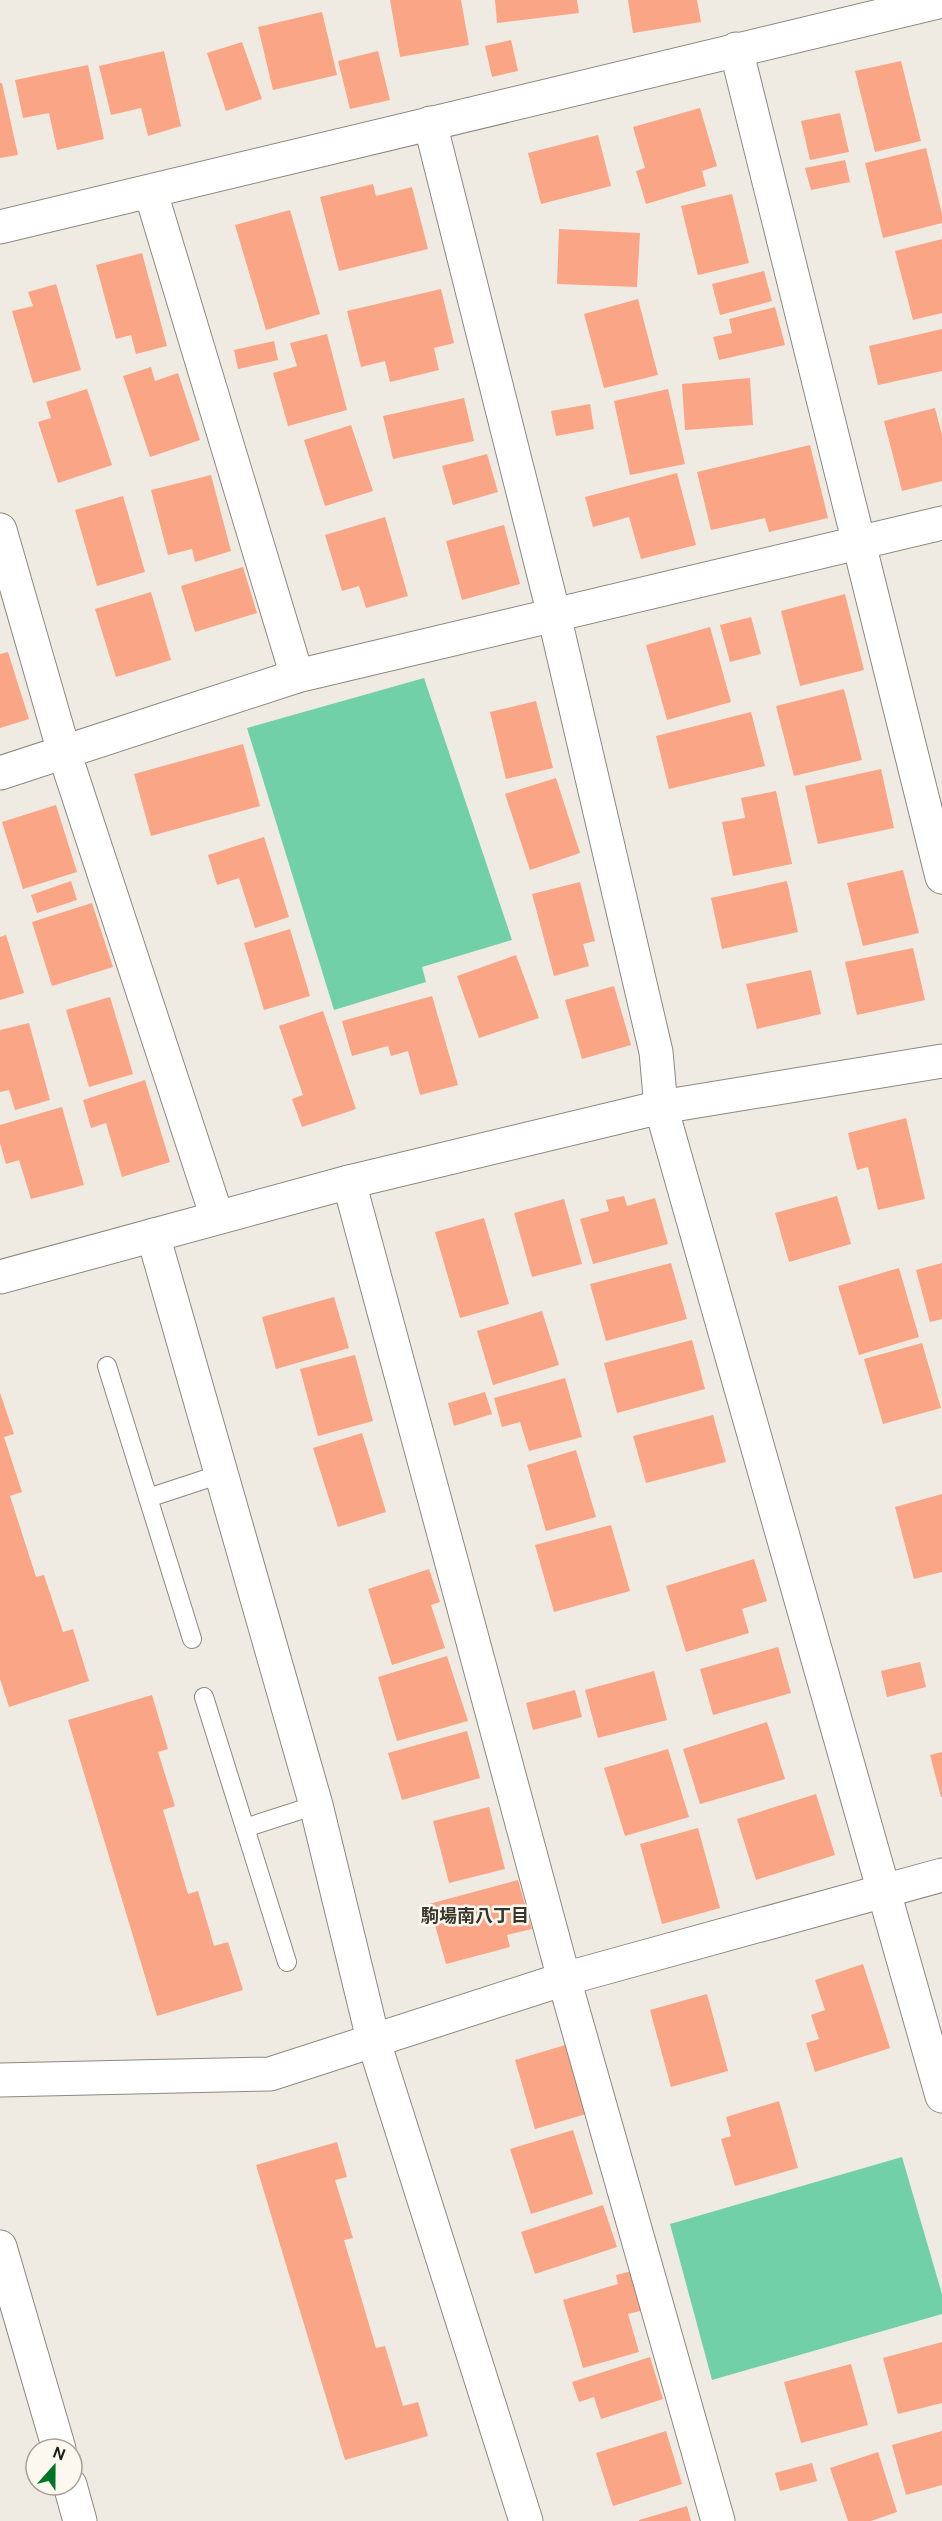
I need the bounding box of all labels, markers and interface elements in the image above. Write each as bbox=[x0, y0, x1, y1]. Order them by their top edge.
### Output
district label: 駒場南八丁目 bbox=[421, 1904, 529, 1928]
north arrow bbox=[24, 2437, 84, 2497]
text: N bbox=[50, 2442, 68, 2465]

